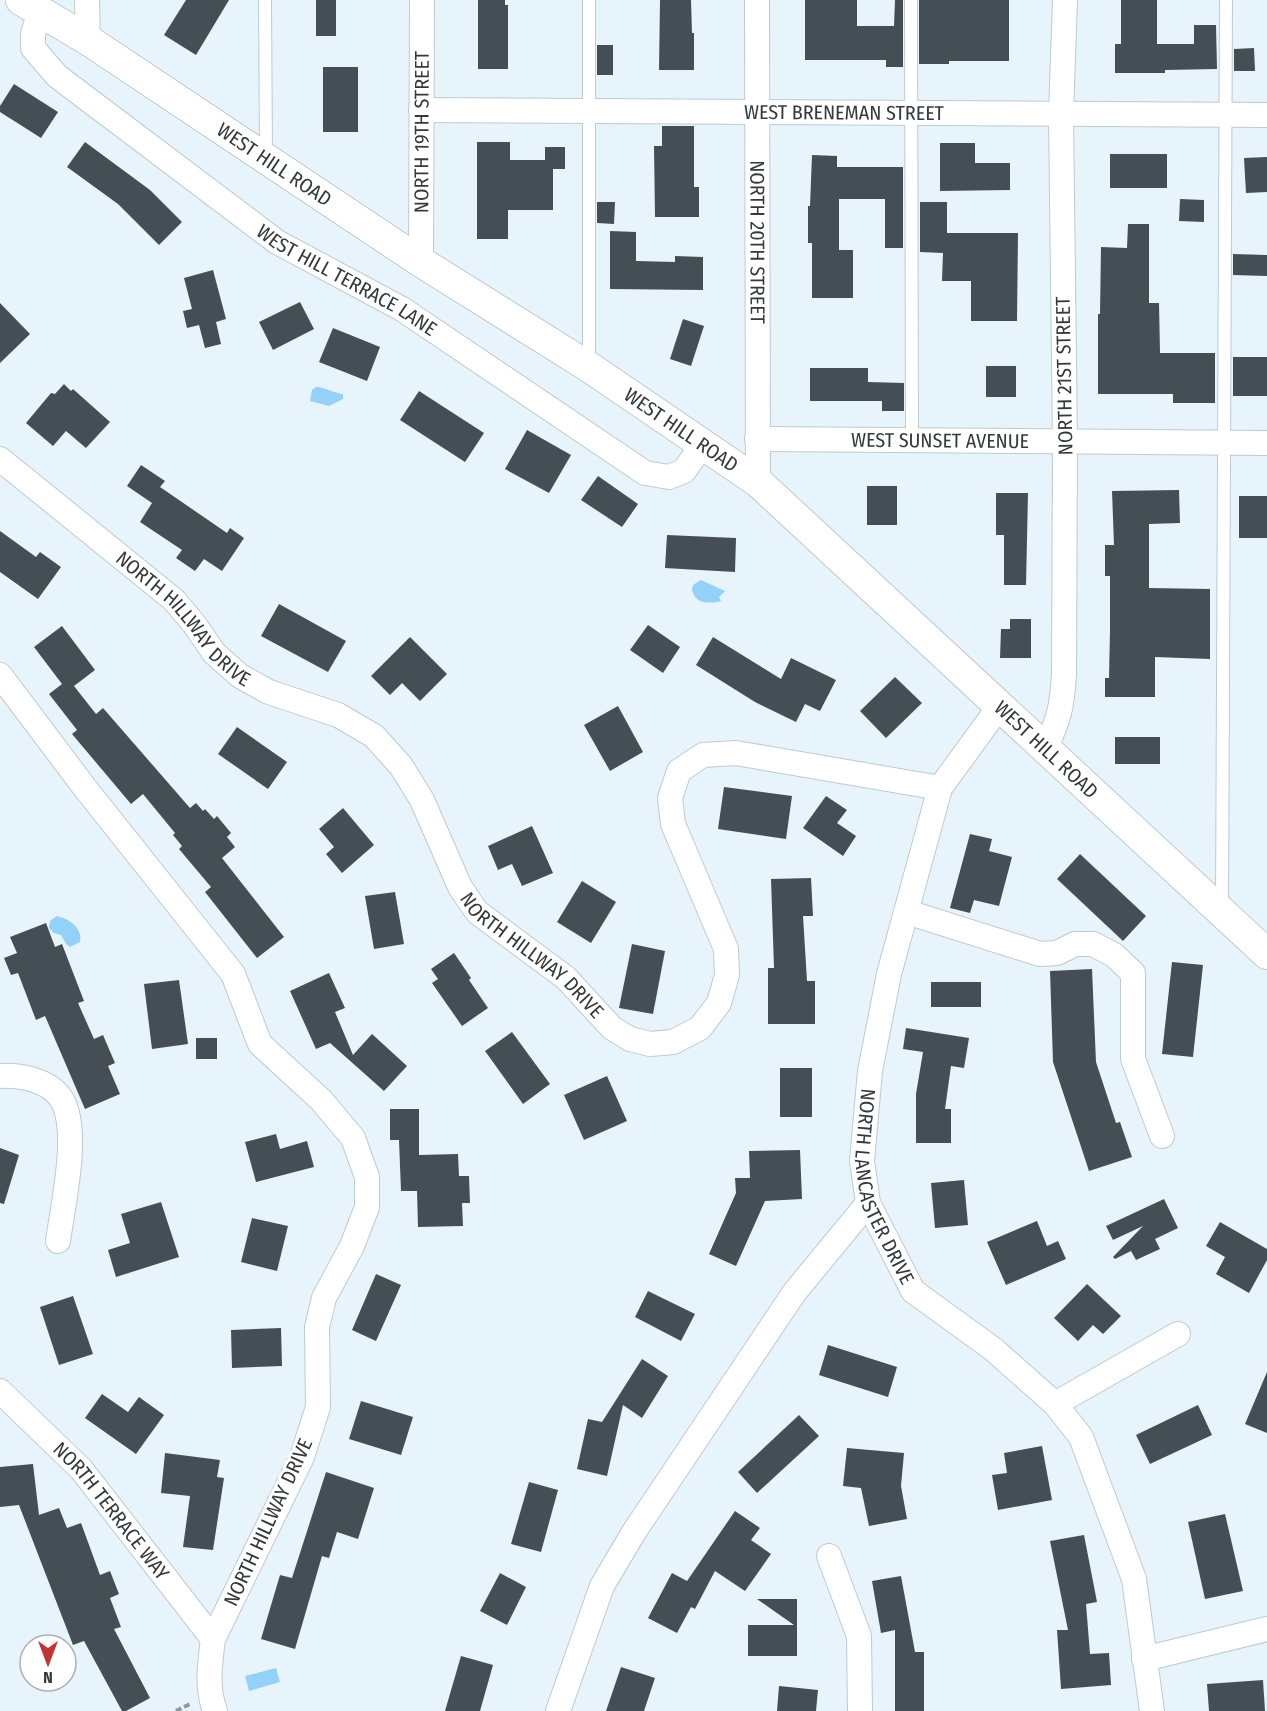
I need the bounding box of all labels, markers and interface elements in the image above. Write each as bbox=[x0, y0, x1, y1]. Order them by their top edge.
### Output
street label: NORTH 19TH STREET bbox=[409, 50, 434, 213]
street label: WEST BRENEMAN STREET bbox=[744, 100, 945, 125]
street label: WEST HILL ROAD bbox=[212, 117, 336, 211]
street label: NORTH 20TH STREET bbox=[745, 160, 770, 325]
street label: WEST HILL TERRACE LANE bbox=[252, 219, 441, 341]
street label: NORTH 21ST STREET bbox=[1051, 296, 1077, 455]
street label: WEST HILL ROAD bbox=[620, 383, 743, 477]
street label: WEST SUNSET AVENUE bbox=[851, 428, 1029, 453]
street label: NORTH HILLWAY DRIVE bbox=[111, 546, 254, 691]
street label: WEST HILL ROAD bbox=[990, 695, 1103, 803]
street label: NORTH HILLWAY DRIVE bbox=[455, 888, 609, 1023]
street label: NORTH LANCASTER DRIVE bbox=[850, 1088, 919, 1288]
street label: NORTH HILLWAY DRIVE bbox=[219, 1434, 317, 1610]
street label: NORTH TERRACE WAY bbox=[48, 1437, 175, 1585]
north arrow bbox=[18, 1633, 78, 1693]
text: N bbox=[43, 1668, 53, 1687]

